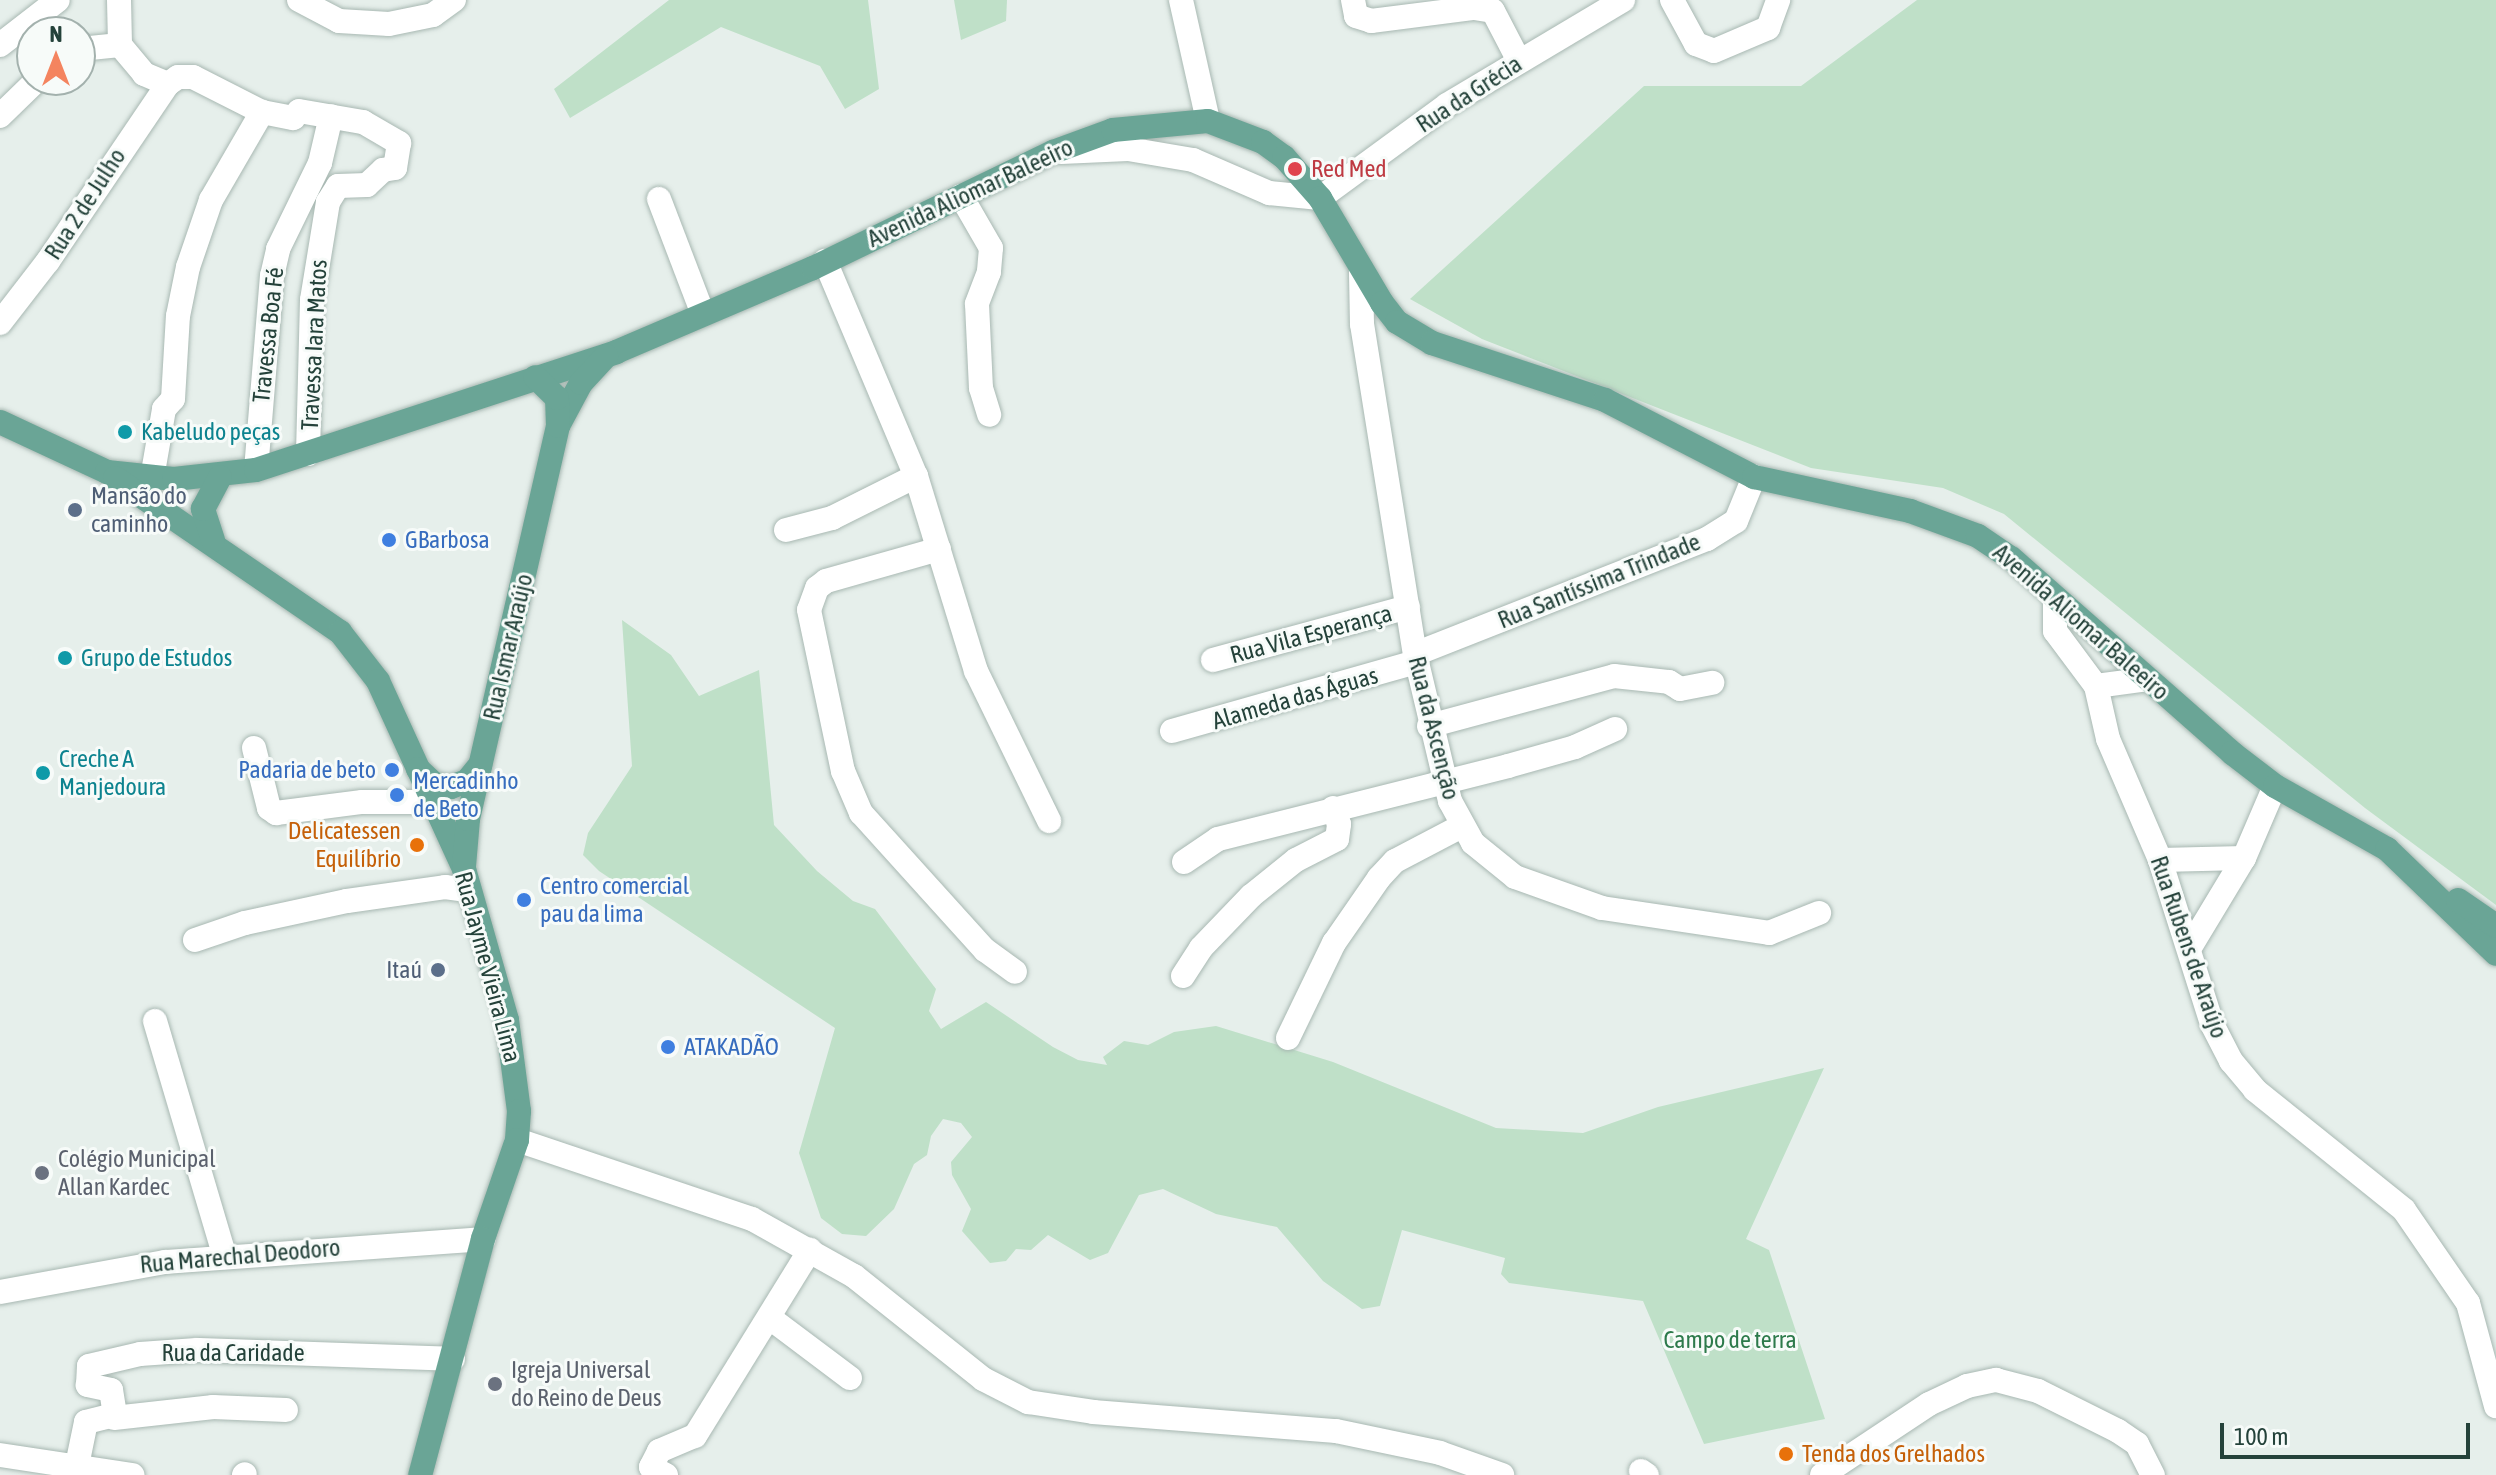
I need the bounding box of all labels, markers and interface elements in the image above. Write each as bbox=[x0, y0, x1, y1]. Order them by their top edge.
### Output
north arrow bbox=[16, 16, 96, 96]
text: N bbox=[50, 21, 62, 47]
street label: Rua da Grécia bbox=[1411, 49, 1527, 139]
street label: Avenida Aliomar Baleeiro bbox=[863, 133, 1077, 253]
street label: Rua 2 de Julho bbox=[38, 143, 132, 265]
place label: Red Med bbox=[1311, 155, 1387, 183]
marker: Red Med bbox=[1286, 160, 1304, 178]
street label: Travessa Iara Matos bbox=[295, 259, 333, 431]
street label: Travessa Boa Fé bbox=[247, 266, 289, 404]
place label: Kabeludo peças bbox=[141, 418, 280, 446]
marker: Kabeludo peças bbox=[116, 423, 134, 441]
place label: Mansão do caminho bbox=[91, 482, 187, 538]
marker: Mansão do caminho bbox=[66, 501, 84, 519]
place label: GBarbosa bbox=[405, 526, 490, 554]
street label: Rua Santíssima Trindade bbox=[1494, 527, 1704, 635]
marker: GBarbosa bbox=[380, 531, 398, 549]
street label: Avenida Aliomar Baleeiro bbox=[1987, 538, 2175, 706]
street label: Rua Ismar Araújo bbox=[477, 571, 539, 723]
street label: Rua Vila Esperança bbox=[1227, 599, 1395, 669]
place label: Grupo de Estudos bbox=[81, 644, 232, 672]
marker: Grupo de Estudos bbox=[56, 649, 74, 667]
street label: Rua da Ascenção bbox=[1402, 653, 1466, 803]
street label: Alameda das Águas bbox=[1209, 661, 1381, 735]
place label: Creche A Manjedoura bbox=[59, 745, 166, 801]
place label: Padaria de beto bbox=[238, 756, 376, 784]
marker: Padaria de beto bbox=[383, 761, 401, 779]
marker: Creche A Manjedoura bbox=[34, 764, 52, 782]
place label: Mercadinho de Beto bbox=[413, 767, 519, 823]
marker: Mercadinho de Beto bbox=[388, 786, 406, 804]
place label: Delicatessen Equilíbrio bbox=[288, 817, 401, 873]
marker: Delicatessen Equilíbrio bbox=[408, 836, 426, 854]
street label: Rua Rubens de Araújo bbox=[2144, 852, 2234, 1042]
street label: Rua Jayme Vieira Lima bbox=[449, 869, 527, 1065]
place label: Centro comercial pau da lima bbox=[540, 872, 689, 928]
marker: Centro comercial pau da lima bbox=[515, 891, 533, 909]
place label: Itaú bbox=[386, 956, 422, 984]
marker: Itaú bbox=[429, 961, 447, 979]
place label: ATAKADÃO bbox=[684, 1033, 779, 1061]
marker: ATAKADÃO bbox=[659, 1038, 677, 1056]
place label: Colégio Municipal Allan Kardec bbox=[58, 1145, 216, 1201]
marker: Colégio Municipal Allan Kardec bbox=[33, 1164, 51, 1182]
street label: Rua Marechal Deodoro bbox=[139, 1233, 341, 1279]
park label: Campo de terra bbox=[1663, 1326, 1797, 1354]
street label: Rua da Caridade bbox=[161, 1339, 305, 1367]
place label: Igreja Universal do Reino de Deus bbox=[511, 1356, 662, 1412]
marker: Igreja Universal do Reino de Deus bbox=[486, 1375, 504, 1393]
scale bar bbox=[2224, 1407, 2474, 1457]
text: 100 m bbox=[2234, 1423, 2288, 1450]
place label: Tenda dos Grelhados bbox=[1802, 1440, 1985, 1468]
marker: Tenda dos Grelhados bbox=[1777, 1445, 1795, 1463]

